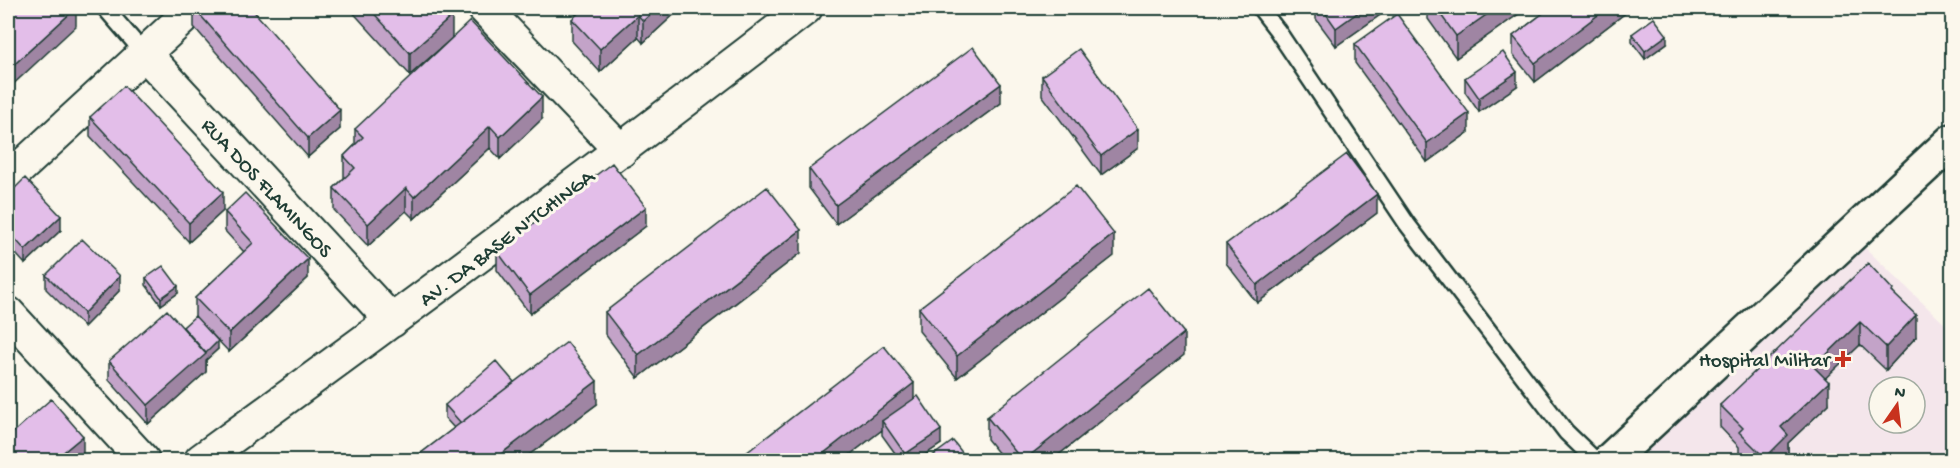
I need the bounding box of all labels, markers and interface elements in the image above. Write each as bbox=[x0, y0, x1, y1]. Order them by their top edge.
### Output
street label: RUA DOS FLAMINGOS bbox=[194, 115, 337, 264]
street label: AV. DA BASE N'TCHINGA bbox=[416, 165, 602, 314]
place label: Hospital Militar bbox=[1699, 350, 1832, 375]
marker: Hospital Militar bbox=[1834, 350, 1852, 368]
north arrow bbox=[1867, 375, 1927, 435]
text: N bbox=[1892, 383, 1908, 404]

